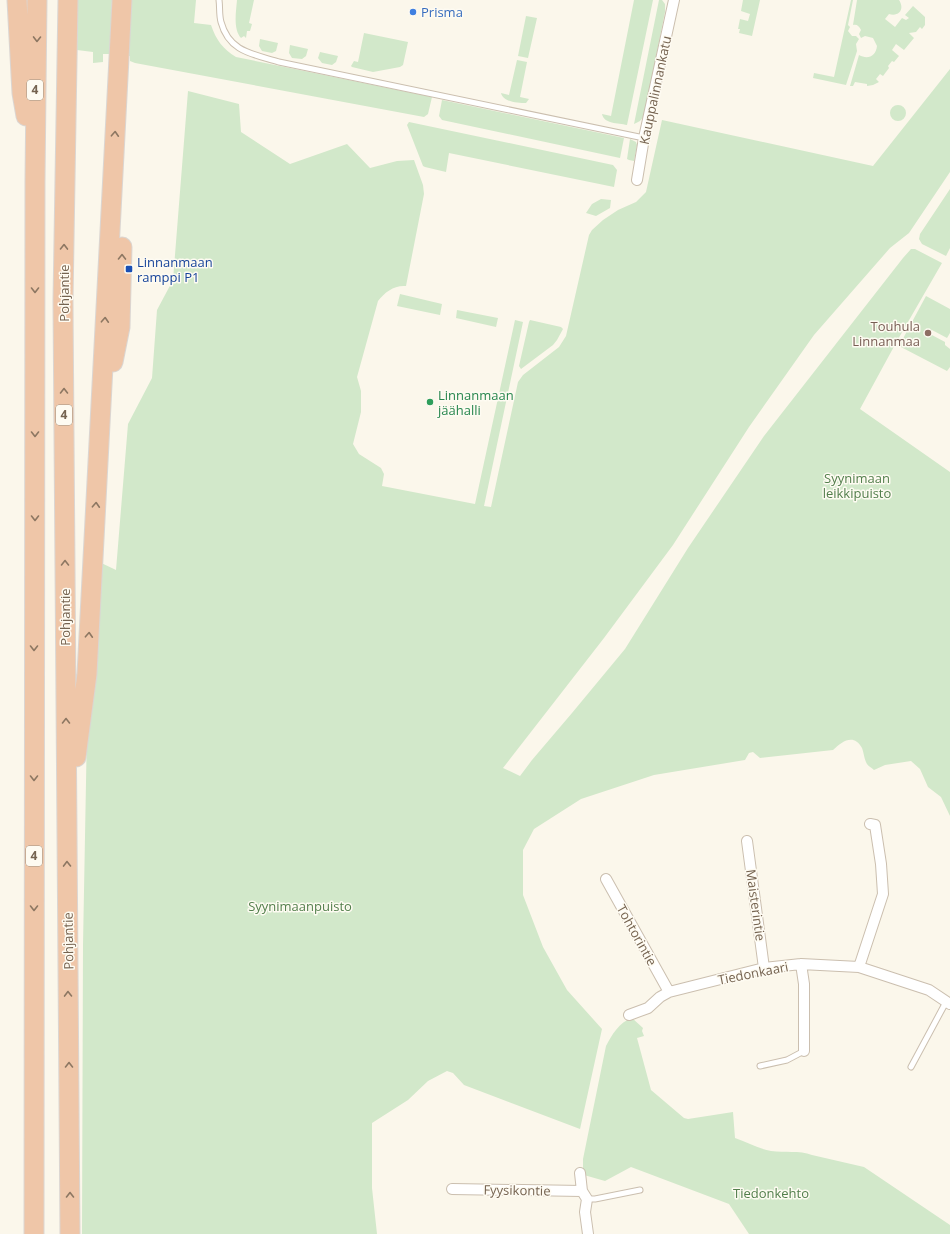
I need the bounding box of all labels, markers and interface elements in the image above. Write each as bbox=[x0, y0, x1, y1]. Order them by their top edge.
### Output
place label: Prisma bbox=[421, 3, 463, 21]
marker: Prisma bbox=[408, 7, 418, 17]
street label: Kauppalinnankatu bbox=[635, 34, 675, 146]
one-way arrow bbox=[32, 36, 41, 42]
road number: 4 bbox=[27, 80, 43, 100]
one-way arrow bbox=[111, 131, 119, 137]
one-way arrow bbox=[60, 244, 68, 250]
place label: Linnanmaan ramppi P1 bbox=[137, 253, 213, 286]
one-way arrow bbox=[117, 254, 126, 260]
street label: Pohjantie bbox=[55, 264, 73, 322]
marker: Linnanmaan ramppi P1 bbox=[124, 264, 134, 274]
one-way arrow bbox=[31, 287, 39, 293]
one-way arrow bbox=[101, 317, 110, 323]
place label: Touhula Linnanmaa bbox=[852, 317, 920, 350]
marker: Touhula Linnanmaa bbox=[923, 328, 933, 338]
place label: Linnanmaan jäähalli bbox=[437, 386, 514, 419]
one-way arrow bbox=[60, 388, 68, 394]
marker: Linnanmaan jäähalli bbox=[425, 397, 435, 407]
road number: 4 bbox=[56, 405, 72, 425]
one-way arrow bbox=[31, 431, 39, 437]
park label: Syynimaan leikkipuisto bbox=[823, 469, 892, 502]
one-way arrow bbox=[91, 502, 100, 508]
one-way arrow bbox=[31, 515, 39, 521]
one-way arrow bbox=[61, 560, 69, 566]
street label: Pohjantie bbox=[56, 588, 74, 646]
one-way arrow bbox=[84, 632, 93, 638]
one-way arrow bbox=[30, 645, 38, 651]
one-way arrow bbox=[62, 718, 70, 724]
one-way arrow bbox=[30, 775, 38, 781]
road number: 4 bbox=[26, 846, 42, 866]
one-way arrow bbox=[63, 861, 71, 867]
street label: Maisterintie bbox=[742, 868, 770, 942]
park label: Syynimaanpuisto bbox=[248, 897, 352, 915]
street label: Tohtorintie bbox=[613, 901, 661, 969]
one-way arrow bbox=[30, 905, 38, 911]
street label: Pohjantie bbox=[59, 912, 77, 970]
street label: Tiedonkaari bbox=[716, 957, 790, 989]
one-way arrow bbox=[64, 991, 72, 997]
one-way arrow bbox=[65, 1062, 73, 1068]
street label: Fyysikontie bbox=[483, 1180, 551, 1200]
park label: Tiedonkehto bbox=[733, 1184, 809, 1202]
one-way arrow bbox=[66, 1192, 74, 1198]

